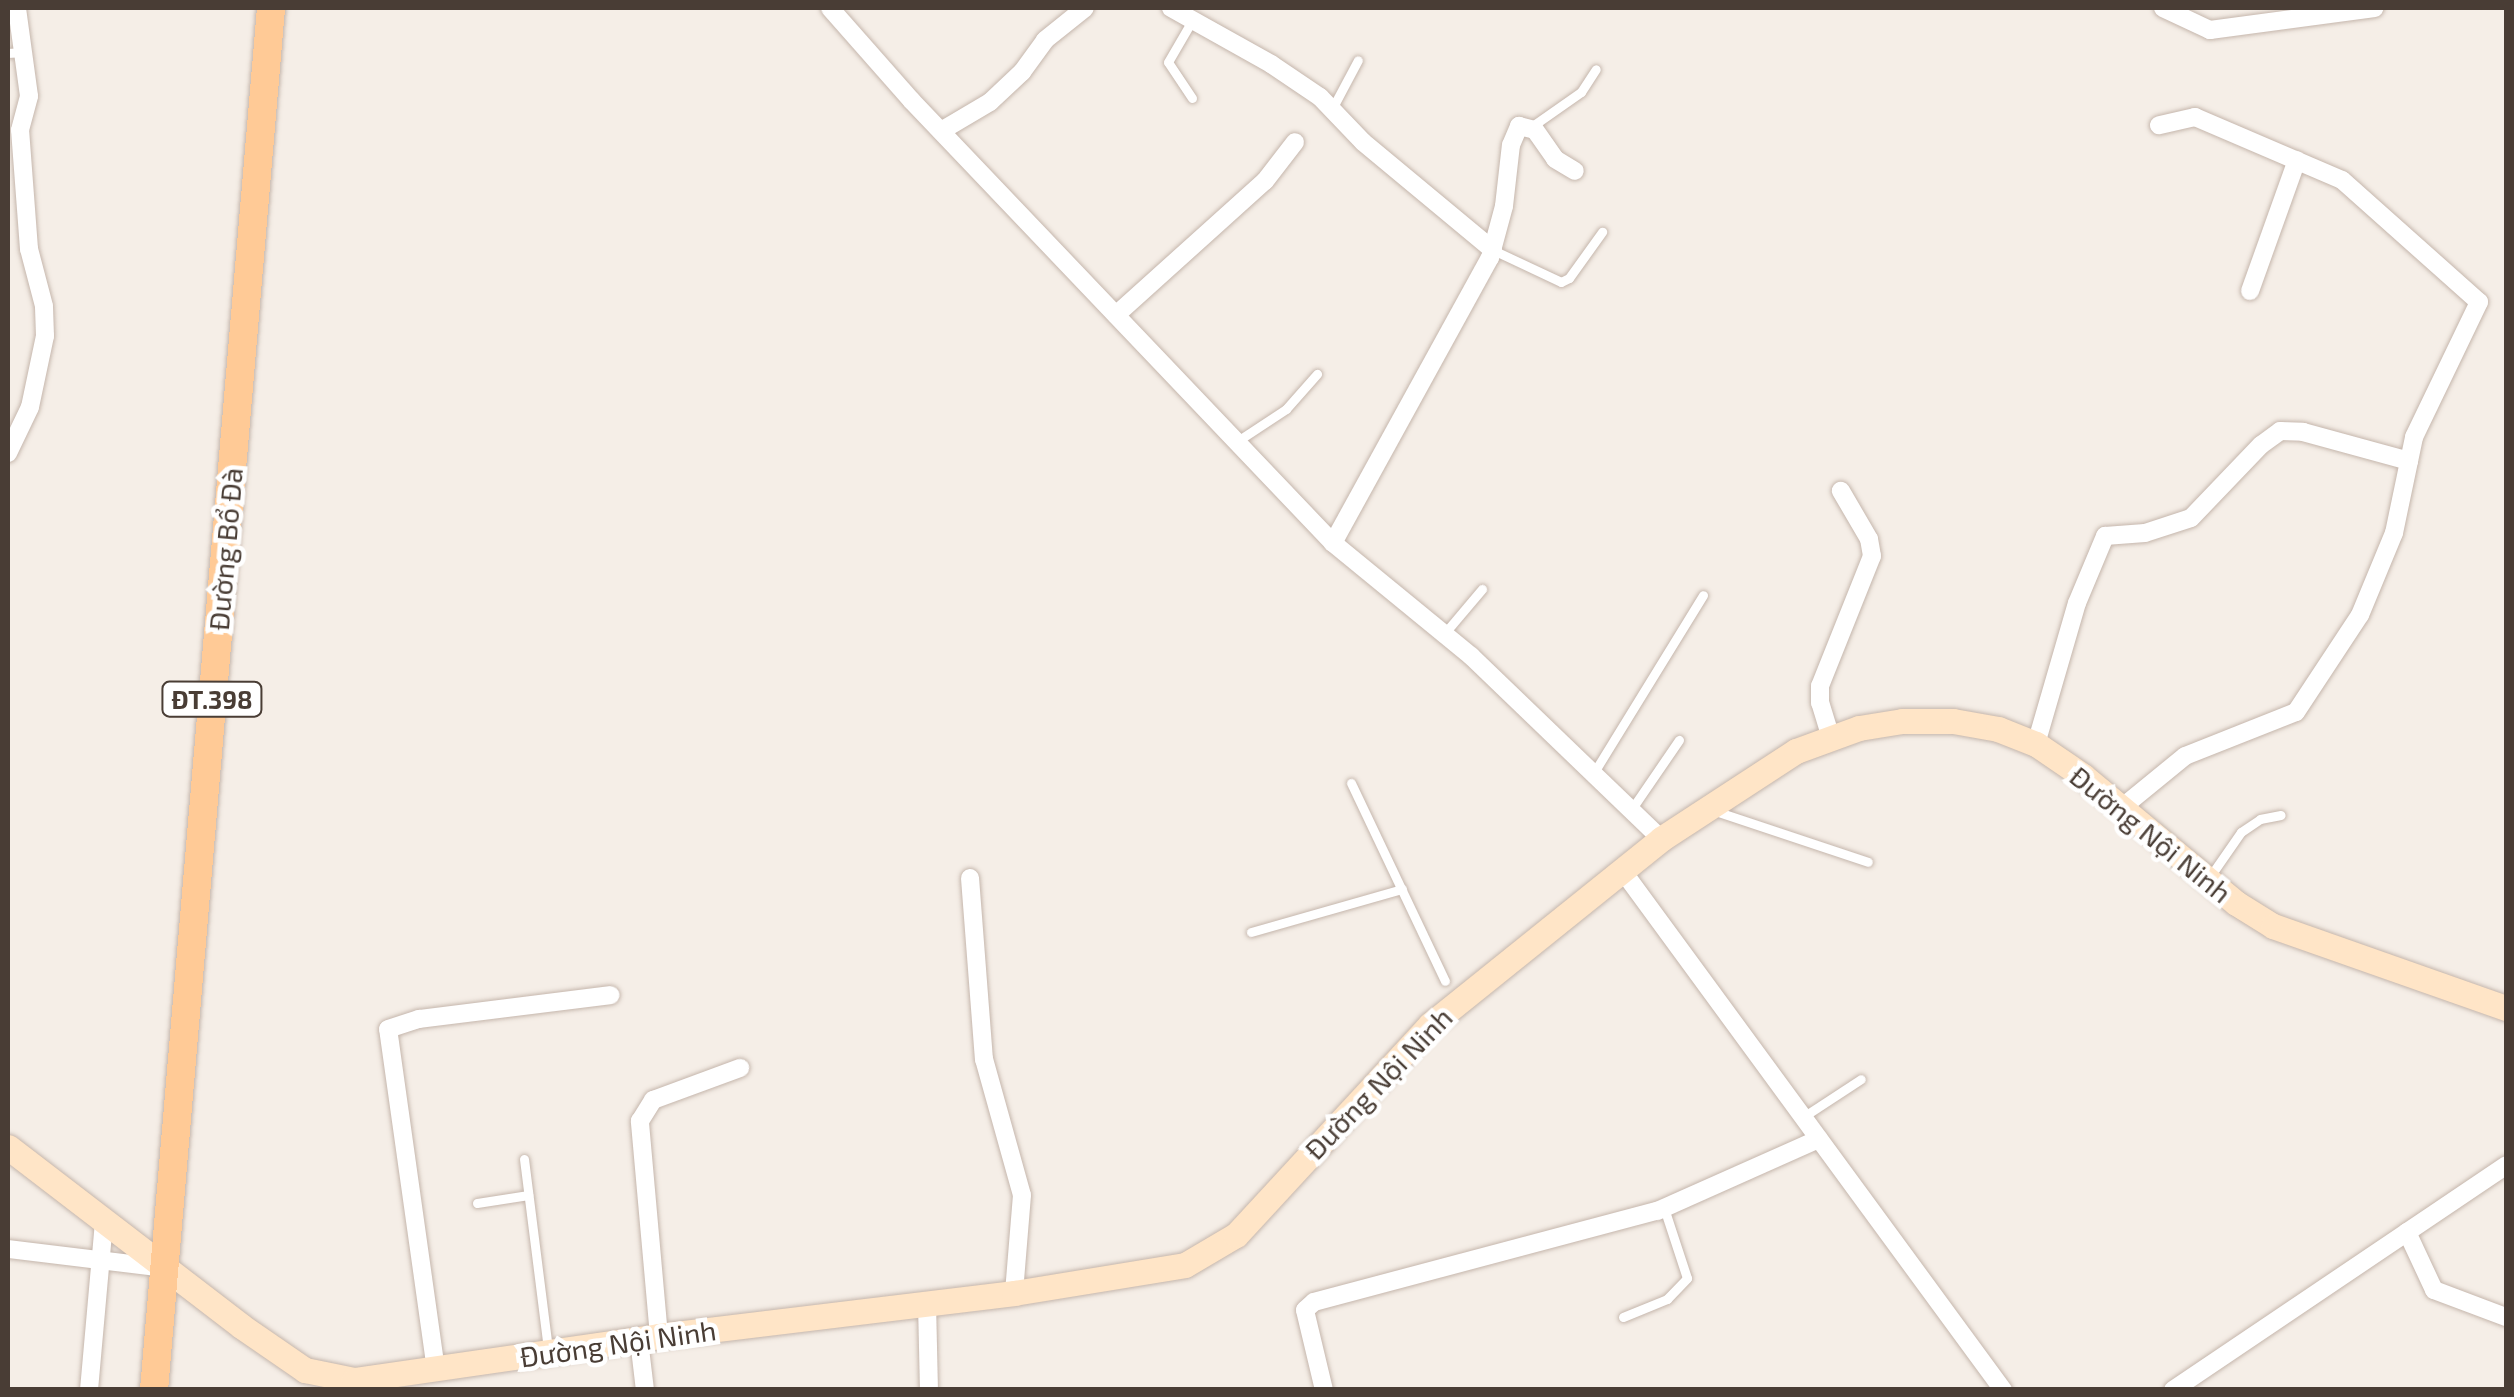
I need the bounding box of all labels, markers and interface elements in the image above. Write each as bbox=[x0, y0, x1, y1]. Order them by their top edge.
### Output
street label: Đường Bổ Đà bbox=[201, 466, 249, 632]
road number: ĐT.398 bbox=[160, 679, 264, 719]
street label: Đường Nội Ninh bbox=[2064, 759, 2238, 909]
street label: Đường Nội Ninh bbox=[1297, 1000, 1459, 1166]
street label: Đường Nội Ninh bbox=[518, 1313, 718, 1373]

